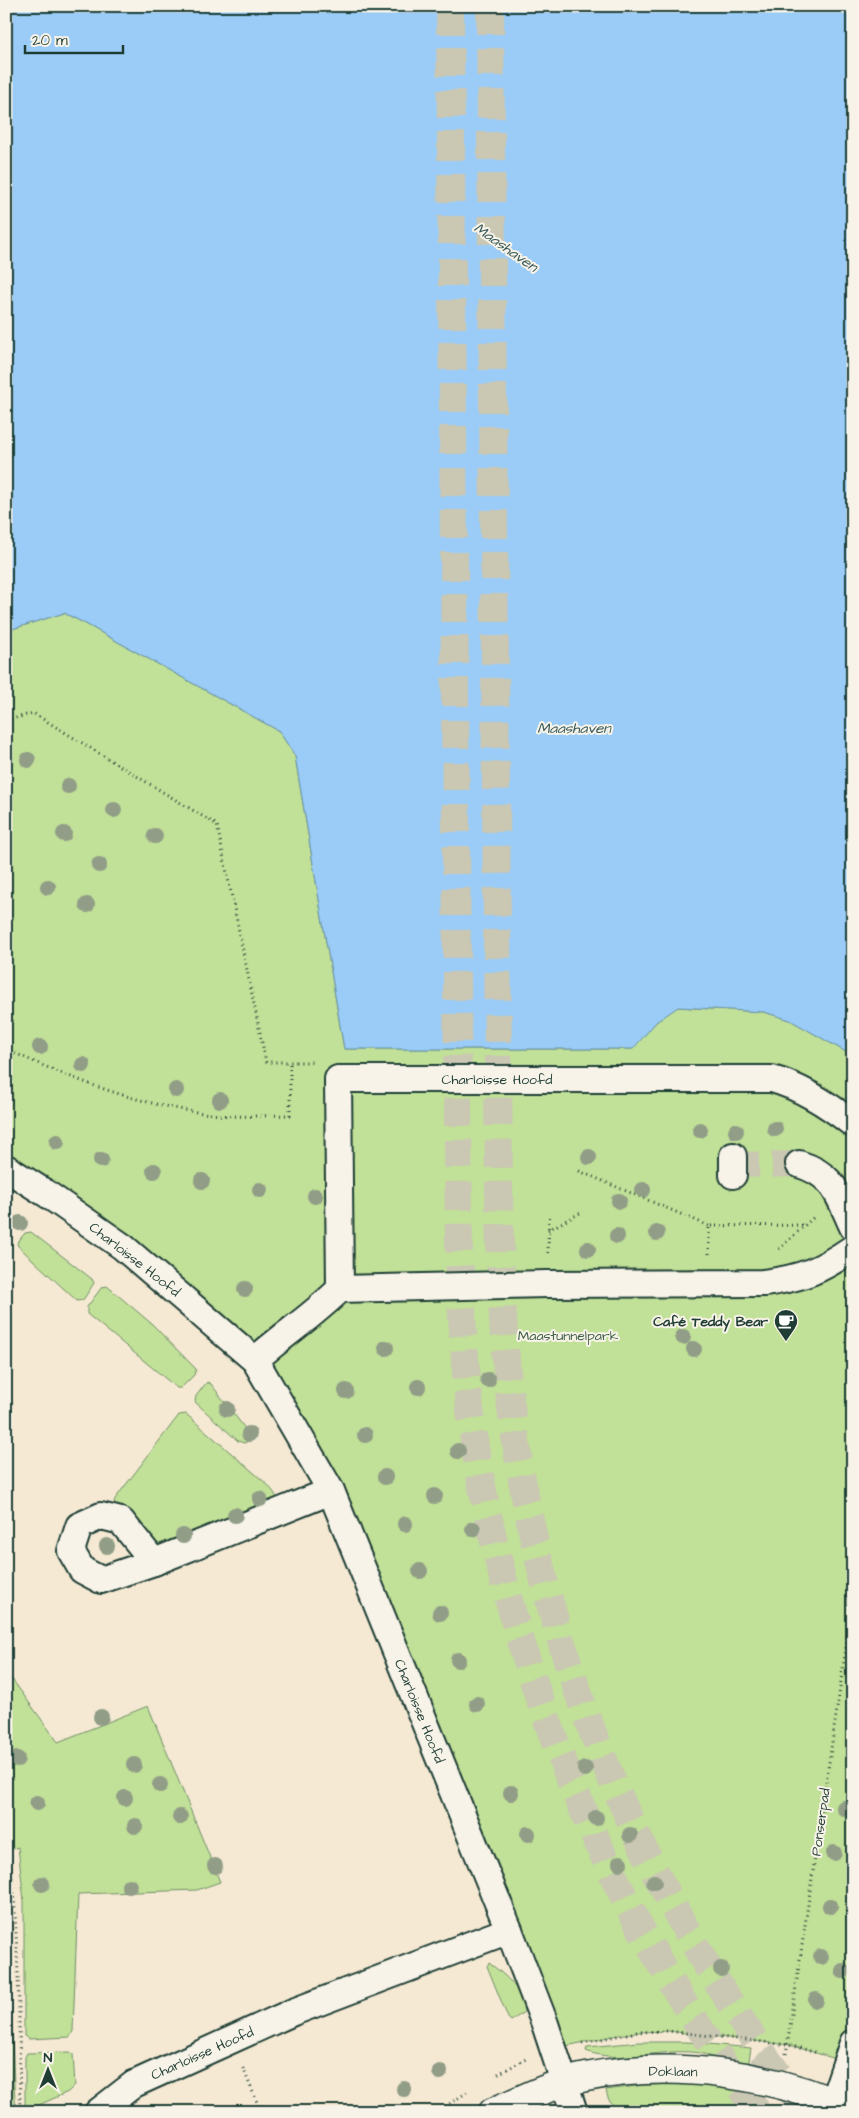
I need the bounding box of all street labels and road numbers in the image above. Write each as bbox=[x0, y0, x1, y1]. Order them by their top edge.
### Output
street label: Charloisse Hoofd bbox=[442, 1070, 552, 1090]
street label: Charloisse Hoofd bbox=[85, 1218, 184, 1302]
street label: Charloisse Hoofd bbox=[389, 1656, 449, 1767]
street label: Ponserpad bbox=[806, 1787, 836, 1857]
street label: Charloisse Hoofd bbox=[148, 2022, 257, 2086]
street label: Doklaan bbox=[648, 2062, 698, 2082]

